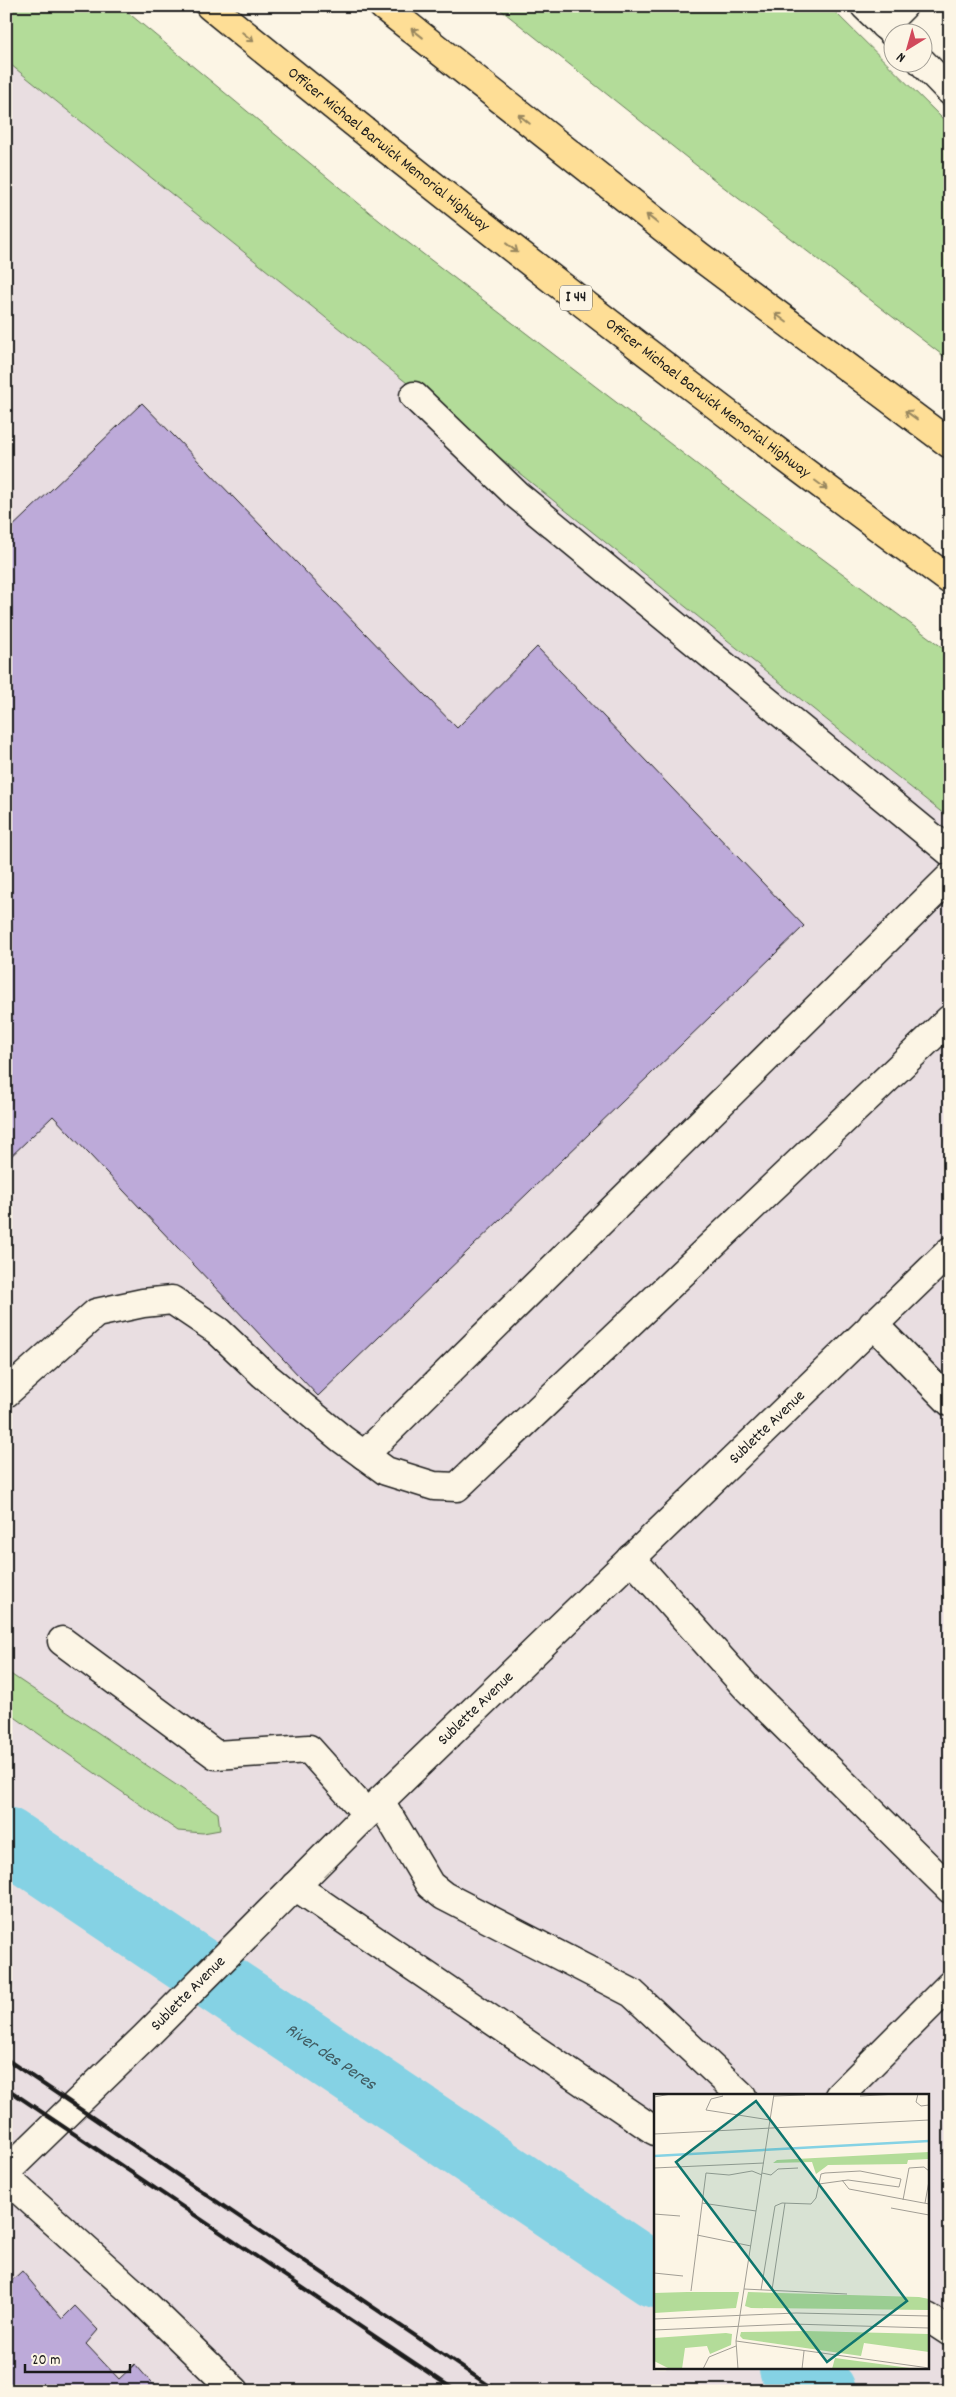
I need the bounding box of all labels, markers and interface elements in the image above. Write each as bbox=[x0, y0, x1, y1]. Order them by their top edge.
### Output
north arrow bbox=[884, 22, 934, 72]
one-way arrow bbox=[410, 27, 423, 38]
one-way arrow bbox=[241, 32, 254, 43]
text: N bbox=[893, 47, 910, 67]
street label: Officer Michael Barwick Memorial Highway bbox=[282, 62, 495, 238]
one-way arrow bbox=[517, 113, 530, 124]
one-way arrow bbox=[645, 214, 658, 225]
one-way arrow bbox=[505, 242, 518, 253]
road number: I 44 bbox=[560, 286, 592, 310]
one-way arrow bbox=[775, 312, 788, 323]
street label: Officer Michael Barwick Memorial Highway bbox=[600, 313, 816, 485]
one-way arrow bbox=[904, 410, 918, 420]
one-way arrow bbox=[814, 480, 828, 490]
street label: Sublette Avenue bbox=[724, 1385, 811, 1470]
street label: Sublette Avenue bbox=[433, 1666, 519, 1751]
street label: Sublette Avenue bbox=[145, 1951, 231, 2036]
water label: River des Peres bbox=[280, 2018, 381, 2097]
inset map bbox=[654, 2094, 928, 2370]
scale bar bbox=[25, 2342, 130, 2374]
text: 20 m bbox=[32, 2350, 60, 2372]

